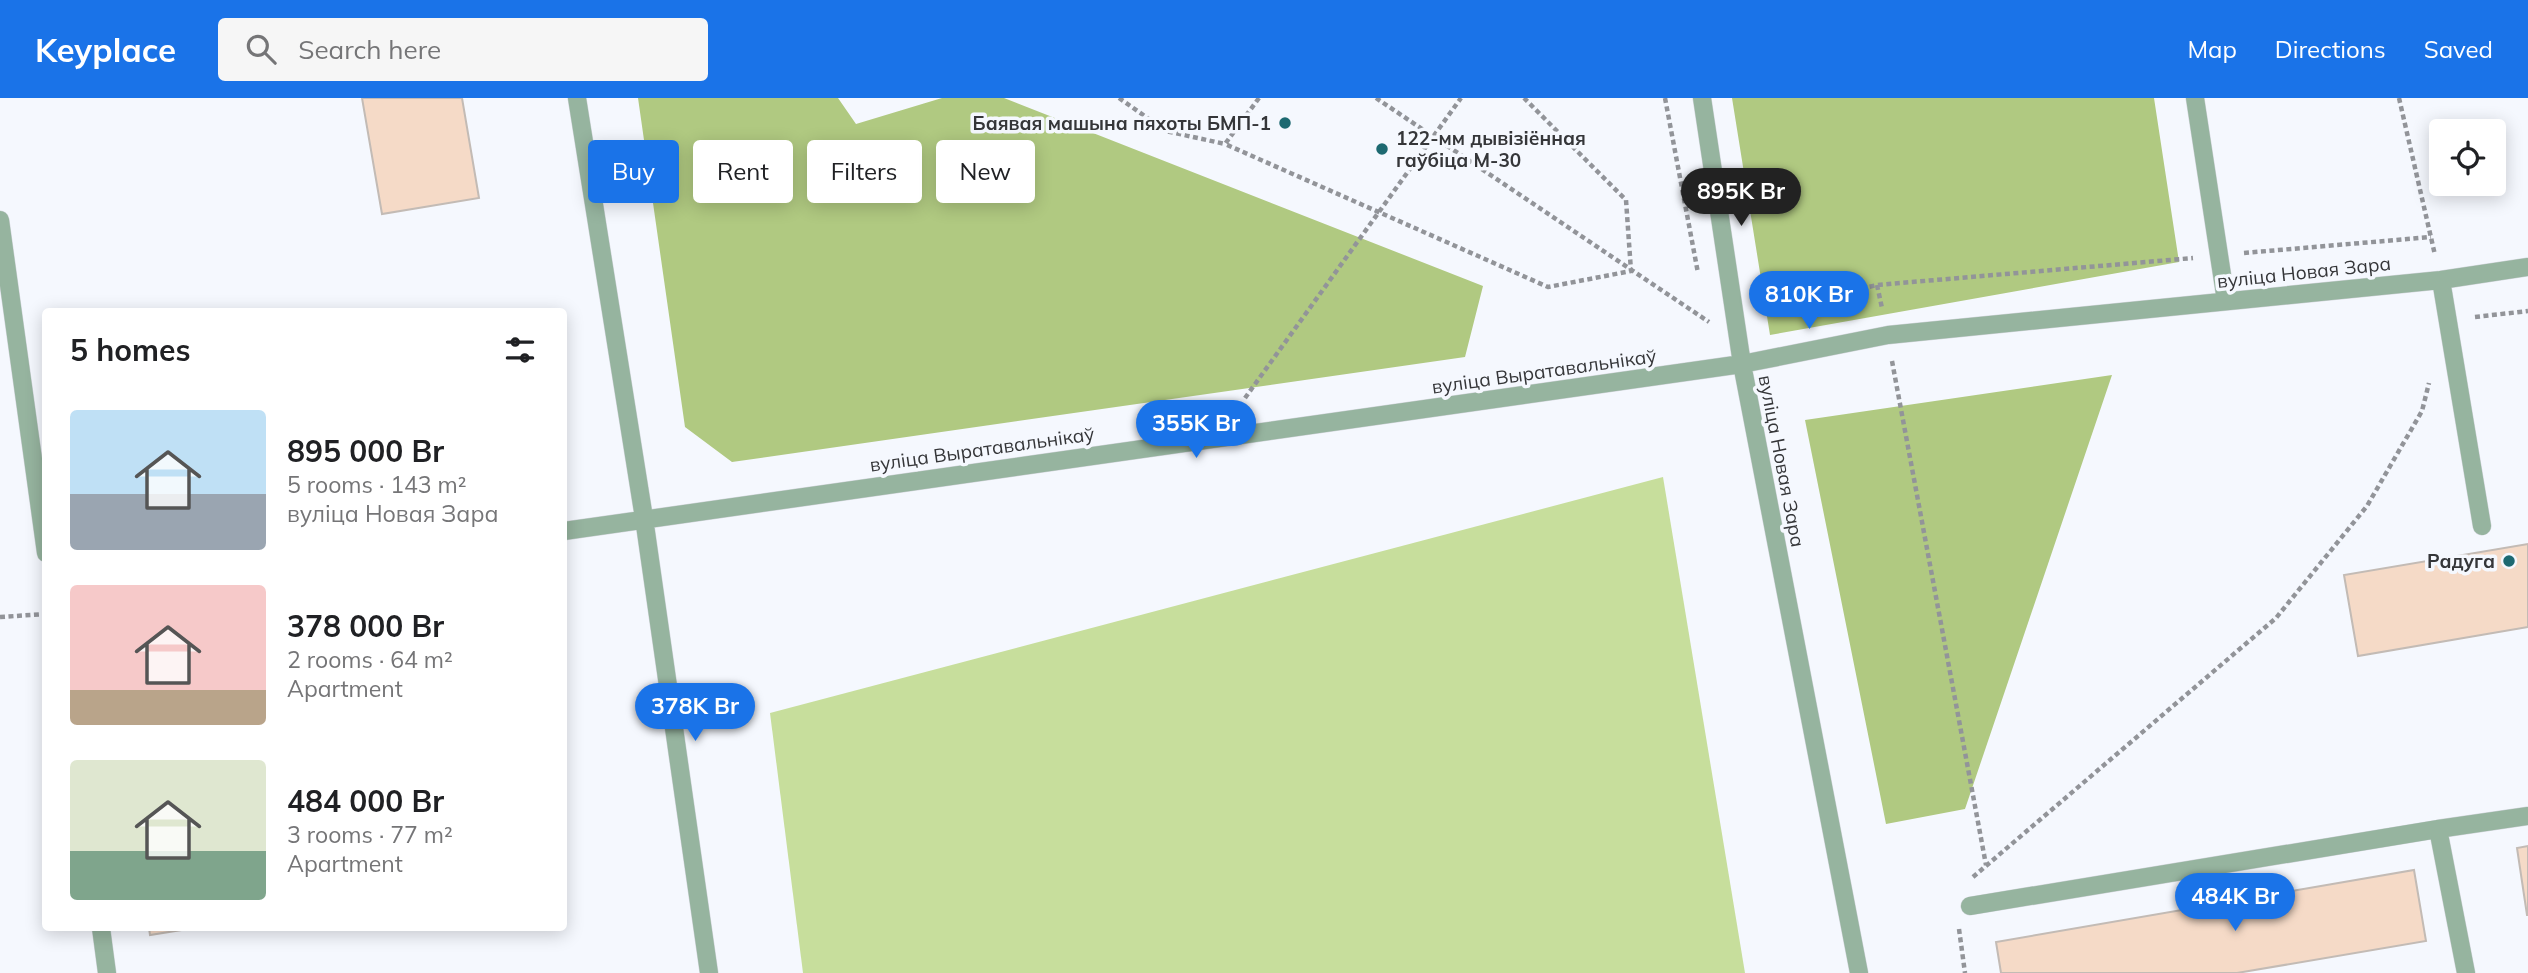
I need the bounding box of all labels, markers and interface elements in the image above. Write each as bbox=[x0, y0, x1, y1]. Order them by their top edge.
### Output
search box bbox=[218, 18, 708, 81]
text: Keyplace bbox=[35, 29, 176, 70]
icon: search bbox=[242, 30, 280, 68]
text: Search here bbox=[298, 33, 441, 66]
text: Map bbox=[2187, 34, 2237, 64]
text: Directions bbox=[2275, 34, 2386, 64]
text: Saved bbox=[2424, 34, 2493, 64]
place label: Баявая машына пяхоты БМП-1 bbox=[973, 111, 1271, 135]
marker: Баявая машына пяхоты БМП-1 bbox=[1277, 115, 1293, 131]
map controls bbox=[2429, 119, 2506, 196]
button: locate bbox=[2429, 119, 2506, 196]
place label: 122-мм дывізіённая гаўбіца М-30 bbox=[1396, 126, 1586, 172]
chip: Buy bbox=[588, 140, 679, 203]
chip: Rent bbox=[693, 140, 793, 203]
chip: Filters bbox=[807, 140, 922, 203]
chip: New bbox=[936, 140, 1035, 203]
marker: 122-мм дывізіённая гаўбіца М-30 bbox=[1374, 141, 1390, 157]
pin: 895K Br bbox=[1676, 169, 1806, 228]
text: 895K Br bbox=[1697, 176, 1785, 205]
street label: вуліца Новая Зара bbox=[2216, 251, 2392, 293]
pin: 810K Br bbox=[1744, 272, 1874, 331]
text: 810K Br bbox=[1765, 279, 1853, 308]
text: 5 homes bbox=[70, 331, 191, 369]
icon: filters bbox=[501, 331, 539, 369]
street label: вуліца Выратавальнікаў bbox=[1430, 343, 1658, 399]
street label: вуліца Новая Зара bbox=[1754, 373, 1810, 549]
pin: 355K Br bbox=[1131, 400, 1261, 460]
text: 355K Br bbox=[1152, 408, 1240, 437]
street label: вуліца Выратавальнікаў bbox=[868, 421, 1096, 477]
text: 895 000 Br bbox=[287, 432, 444, 470]
icon: home bbox=[126, 438, 210, 522]
text: 5 rooms · 143 m² bbox=[287, 470, 467, 499]
text: вуліца Новая Зара bbox=[287, 499, 498, 528]
place label: Радуга bbox=[2427, 549, 2495, 573]
marker: Радуга bbox=[2501, 553, 2517, 569]
text: 378 000 Br bbox=[287, 607, 444, 645]
icon: home bbox=[126, 613, 210, 697]
text: 2 rooms · 64 m² bbox=[287, 645, 453, 674]
text: Apartment bbox=[287, 674, 403, 703]
pin: 378K Br bbox=[630, 684, 760, 743]
text: 378K Br bbox=[651, 691, 739, 720]
text: 484 000 Br bbox=[287, 782, 444, 820]
icon: home bbox=[126, 788, 210, 872]
text: 3 rooms · 77 m² bbox=[287, 820, 453, 849]
text: Apartment bbox=[287, 849, 403, 878]
pin: 484K Br bbox=[2170, 874, 2300, 933]
text: 484K Br bbox=[2191, 881, 2279, 910]

